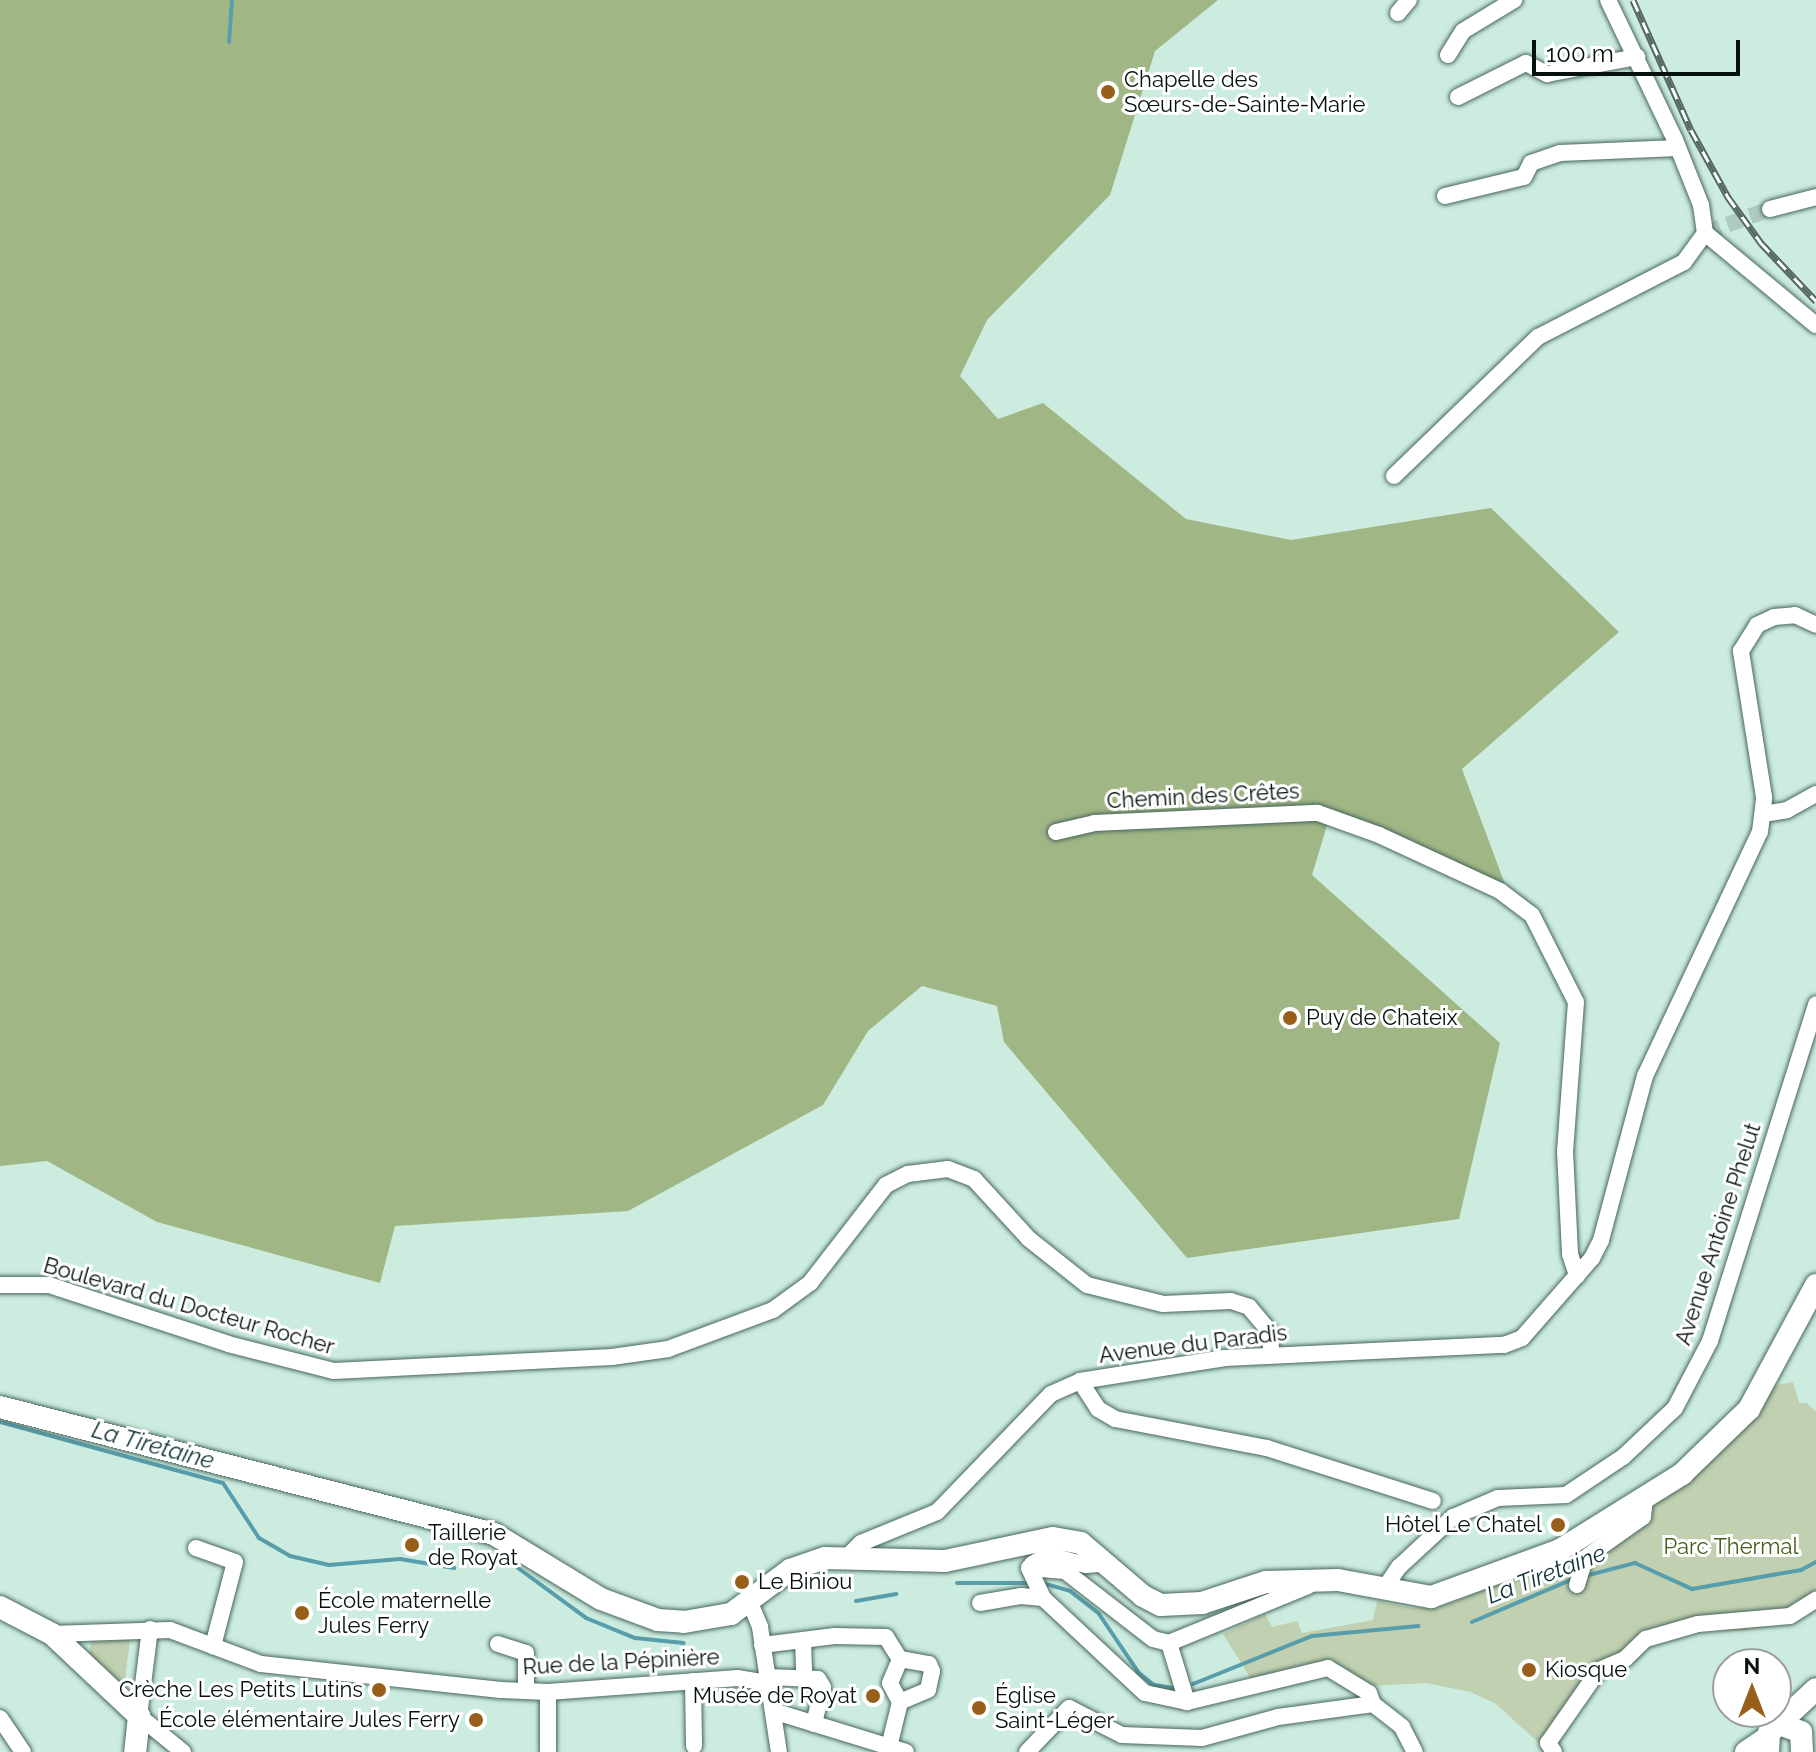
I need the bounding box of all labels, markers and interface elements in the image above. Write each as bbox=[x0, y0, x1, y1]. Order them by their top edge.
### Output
scale bar bbox=[1536, 24, 1744, 74]
text: 100 m bbox=[1546, 39, 1614, 68]
place label: Chapelle des Sœurs-de-Sainte-Marie bbox=[1124, 66, 1366, 118]
marker: Chapelle des Sœurs-de-Sainte-Marie bbox=[1099, 83, 1117, 101]
street label: Chemin des Crêtes bbox=[1106, 778, 1300, 814]
place label: Puy de Chateix bbox=[1306, 1005, 1458, 1031]
marker: Puy de Chateix bbox=[1281, 1009, 1299, 1027]
street label: Avenue Antoine Phelut bbox=[1669, 1119, 1767, 1349]
street label: Boulevard du Docteur Rocher bbox=[40, 1252, 338, 1360]
street label: Avenue du Paradis bbox=[1097, 1319, 1289, 1369]
water label: La Tiretaine bbox=[88, 1415, 218, 1475]
place label: Hôtel Le Chatel bbox=[1384, 1512, 1542, 1538]
marker: Hôtel Le Chatel bbox=[1549, 1516, 1567, 1534]
place label: Taillerie de Royat bbox=[428, 1519, 518, 1570]
park label: Parc Thermal bbox=[1663, 1534, 1799, 1560]
marker: Taillerie de Royat bbox=[403, 1536, 421, 1554]
water label: La Tiretaine bbox=[1482, 1538, 1610, 1610]
place label: Le Biniou bbox=[758, 1569, 852, 1595]
marker: Le Biniou bbox=[733, 1573, 751, 1591]
place label: École maternelle Jules Ferry bbox=[318, 1587, 491, 1638]
marker: École maternelle Jules Ferry bbox=[293, 1604, 311, 1622]
street label: Rue de la Pépinière bbox=[522, 1644, 720, 1680]
north arrow bbox=[1712, 1648, 1792, 1728]
text: N bbox=[1744, 1653, 1760, 1679]
place label: Kiosque bbox=[1545, 1657, 1627, 1683]
marker: Kiosque bbox=[1520, 1661, 1538, 1679]
place label: Crèche Les Petits Lutins bbox=[119, 1677, 363, 1703]
marker: Crèche Les Petits Lutins bbox=[370, 1681, 388, 1699]
place label: Église Saint-Léger bbox=[995, 1682, 1114, 1734]
place label: Musée de Royat bbox=[693, 1683, 857, 1709]
marker: Musée de Royat bbox=[864, 1687, 882, 1705]
marker: Église Saint-Léger bbox=[970, 1699, 988, 1717]
place label: École élémentaire Jules Ferry bbox=[158, 1707, 460, 1733]
marker: École élémentaire Jules Ferry bbox=[467, 1711, 485, 1729]

